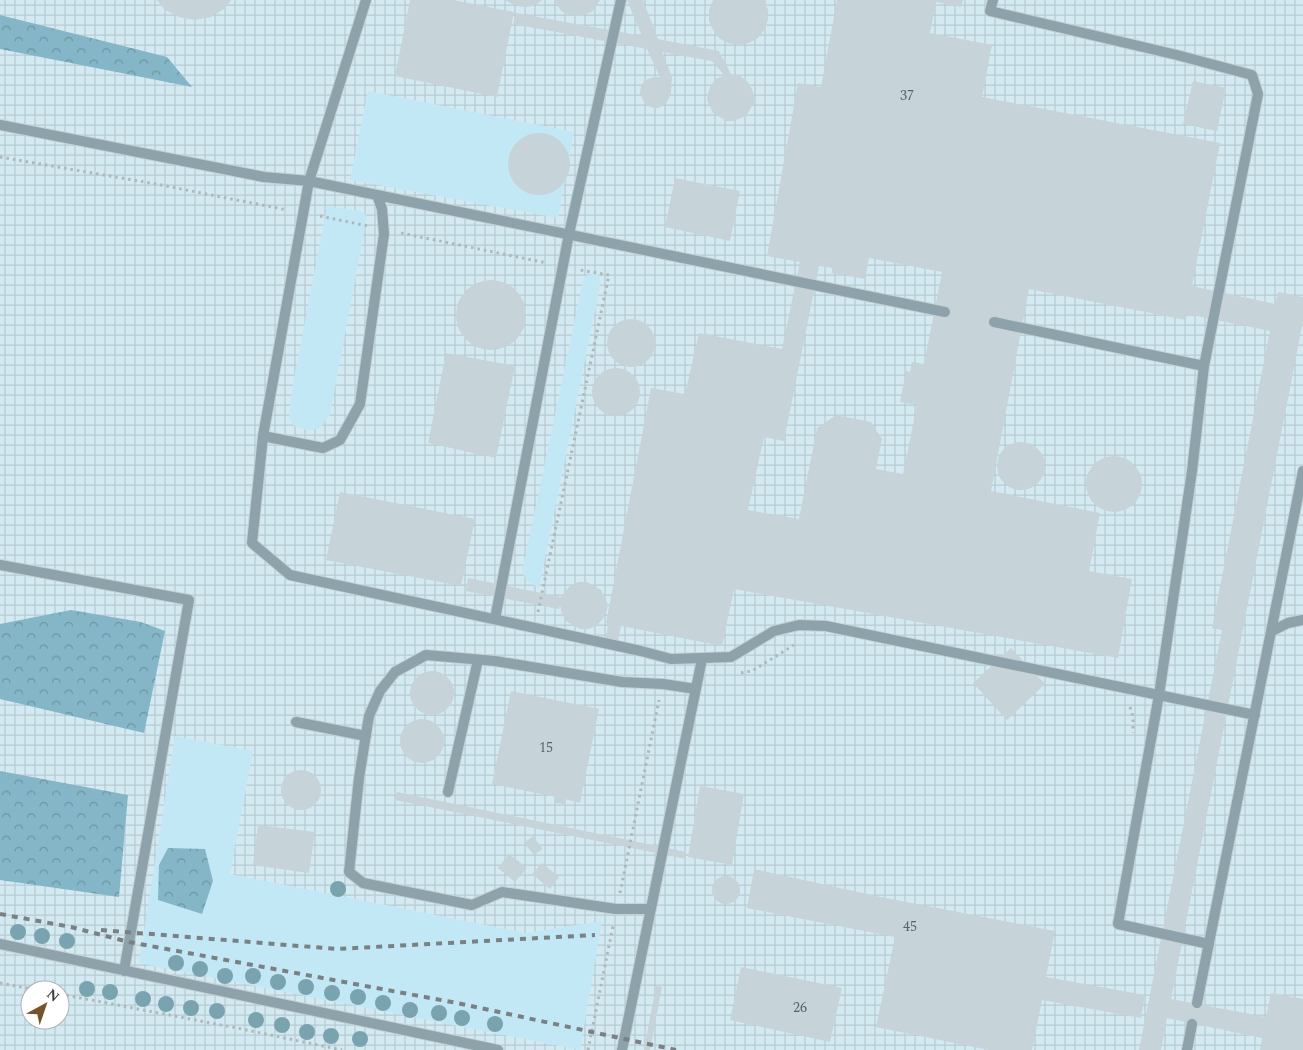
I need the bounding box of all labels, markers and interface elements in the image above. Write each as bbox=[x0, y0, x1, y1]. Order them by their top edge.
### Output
house number: 37 bbox=[900, 85, 914, 106]
house number: 15 bbox=[539, 737, 553, 758]
house number: 45 bbox=[903, 916, 917, 937]
north arrow bbox=[20, 980, 70, 1030]
text: N bbox=[42, 984, 64, 1007]
house number: 26 bbox=[793, 997, 807, 1018]

